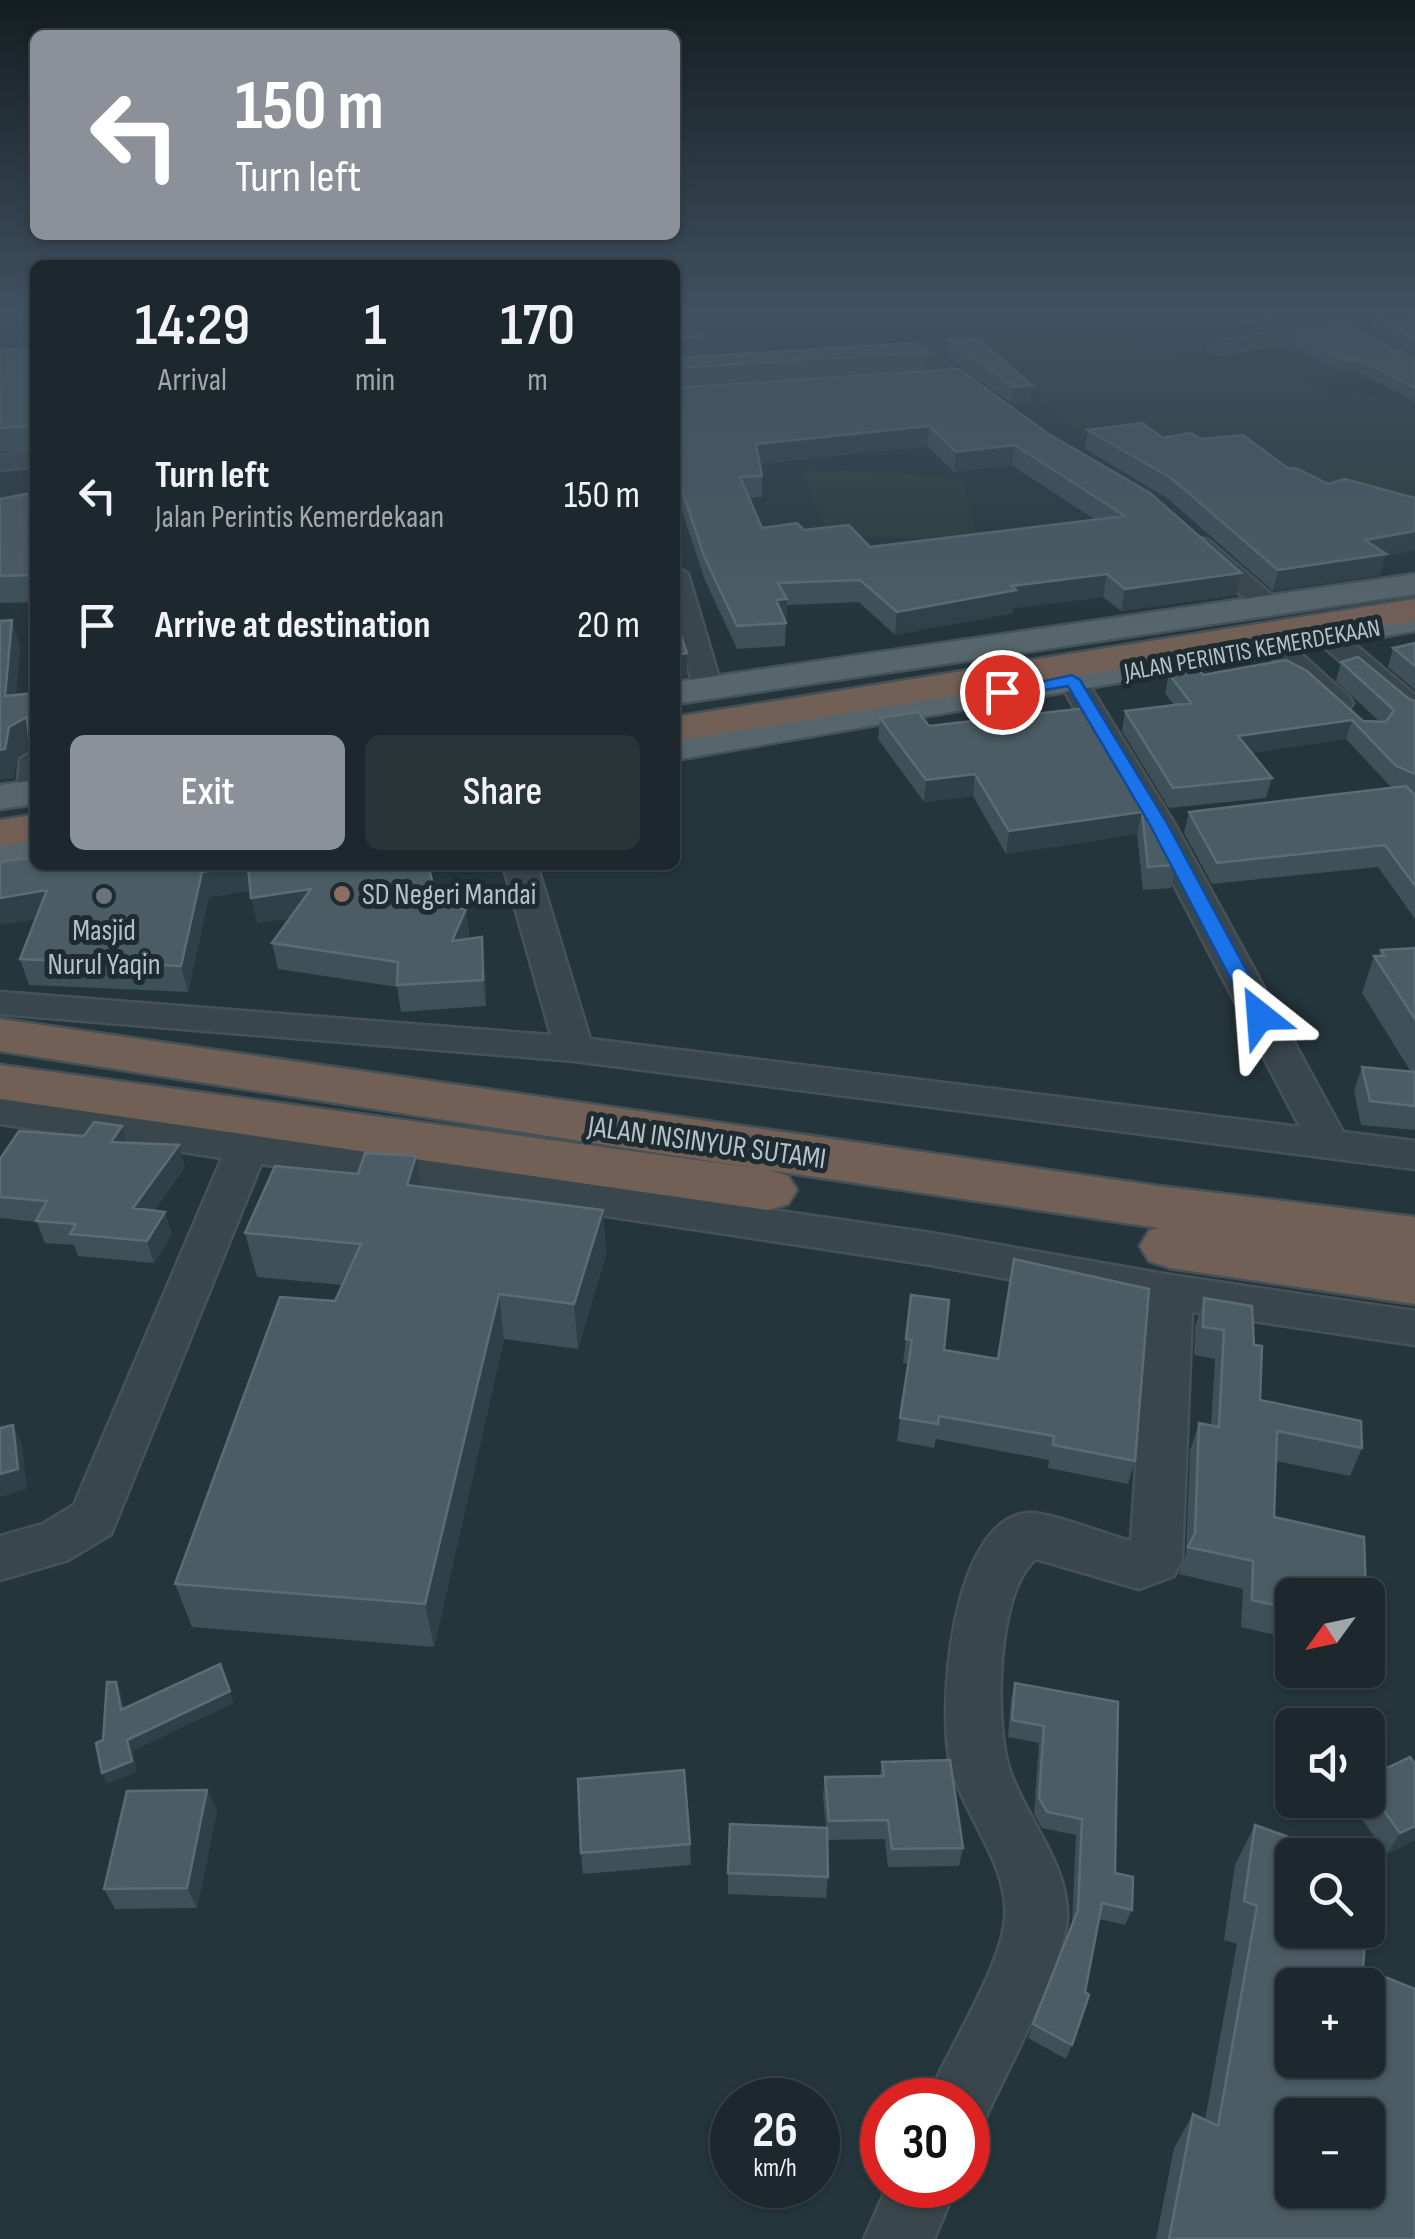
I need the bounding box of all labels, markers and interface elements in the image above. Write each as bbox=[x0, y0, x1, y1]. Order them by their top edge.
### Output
text: 150 m bbox=[235, 65, 384, 149]
icon: left bbox=[70, 70, 200, 200]
text: Turn left bbox=[235, 150, 361, 205]
text: 14:29 bbox=[135, 290, 250, 362]
text: 1 bbox=[364, 290, 386, 362]
text: 170 bbox=[500, 290, 575, 362]
text: Arrival bbox=[158, 361, 227, 400]
text: min bbox=[355, 361, 395, 400]
text: m bbox=[527, 361, 548, 400]
text: Turn left bbox=[155, 453, 269, 498]
icon: left bbox=[70, 468, 125, 523]
text: 150 m bbox=[564, 473, 640, 518]
text: Jalan Perintis Kemerdekaan bbox=[155, 498, 444, 537]
icon: arrive bbox=[70, 598, 125, 653]
text: Arrive at destination bbox=[155, 603, 430, 648]
text: 20 m bbox=[577, 603, 640, 648]
street label: JALAN PERINTIS KEMERDEKAAN bbox=[1121, 613, 1383, 688]
pin bbox=[960, 650, 1045, 735]
icon: arrive bbox=[975, 665, 1030, 720]
button: Exit bbox=[70, 735, 345, 850]
button: Share bbox=[365, 735, 640, 850]
place label: SD Negeri Mandai bbox=[362, 877, 536, 913]
marker: SD Negeri Mandai bbox=[331, 883, 353, 905]
marker: Masjid Nurul Yaqin bbox=[93, 885, 115, 907]
place label: Masjid Nurul Yaqin bbox=[47, 913, 161, 983]
position arrow bbox=[1208, 964, 1312, 1068]
street label: JALAN INSINYUR SUTAMI bbox=[584, 1108, 828, 1178]
north arrow bbox=[1275, 1578, 1385, 1688]
map controls bbox=[1275, 1578, 1385, 2208]
button: sound bbox=[1275, 1708, 1385, 1818]
button: search bbox=[1275, 1838, 1385, 1948]
button: + bbox=[1275, 1968, 1385, 2078]
speed limit sign: 30 bbox=[860, 2078, 990, 2208]
button: − bbox=[1275, 2098, 1385, 2208]
text: 26 bbox=[752, 2101, 798, 2161]
text: km/h bbox=[753, 2153, 797, 2184]

